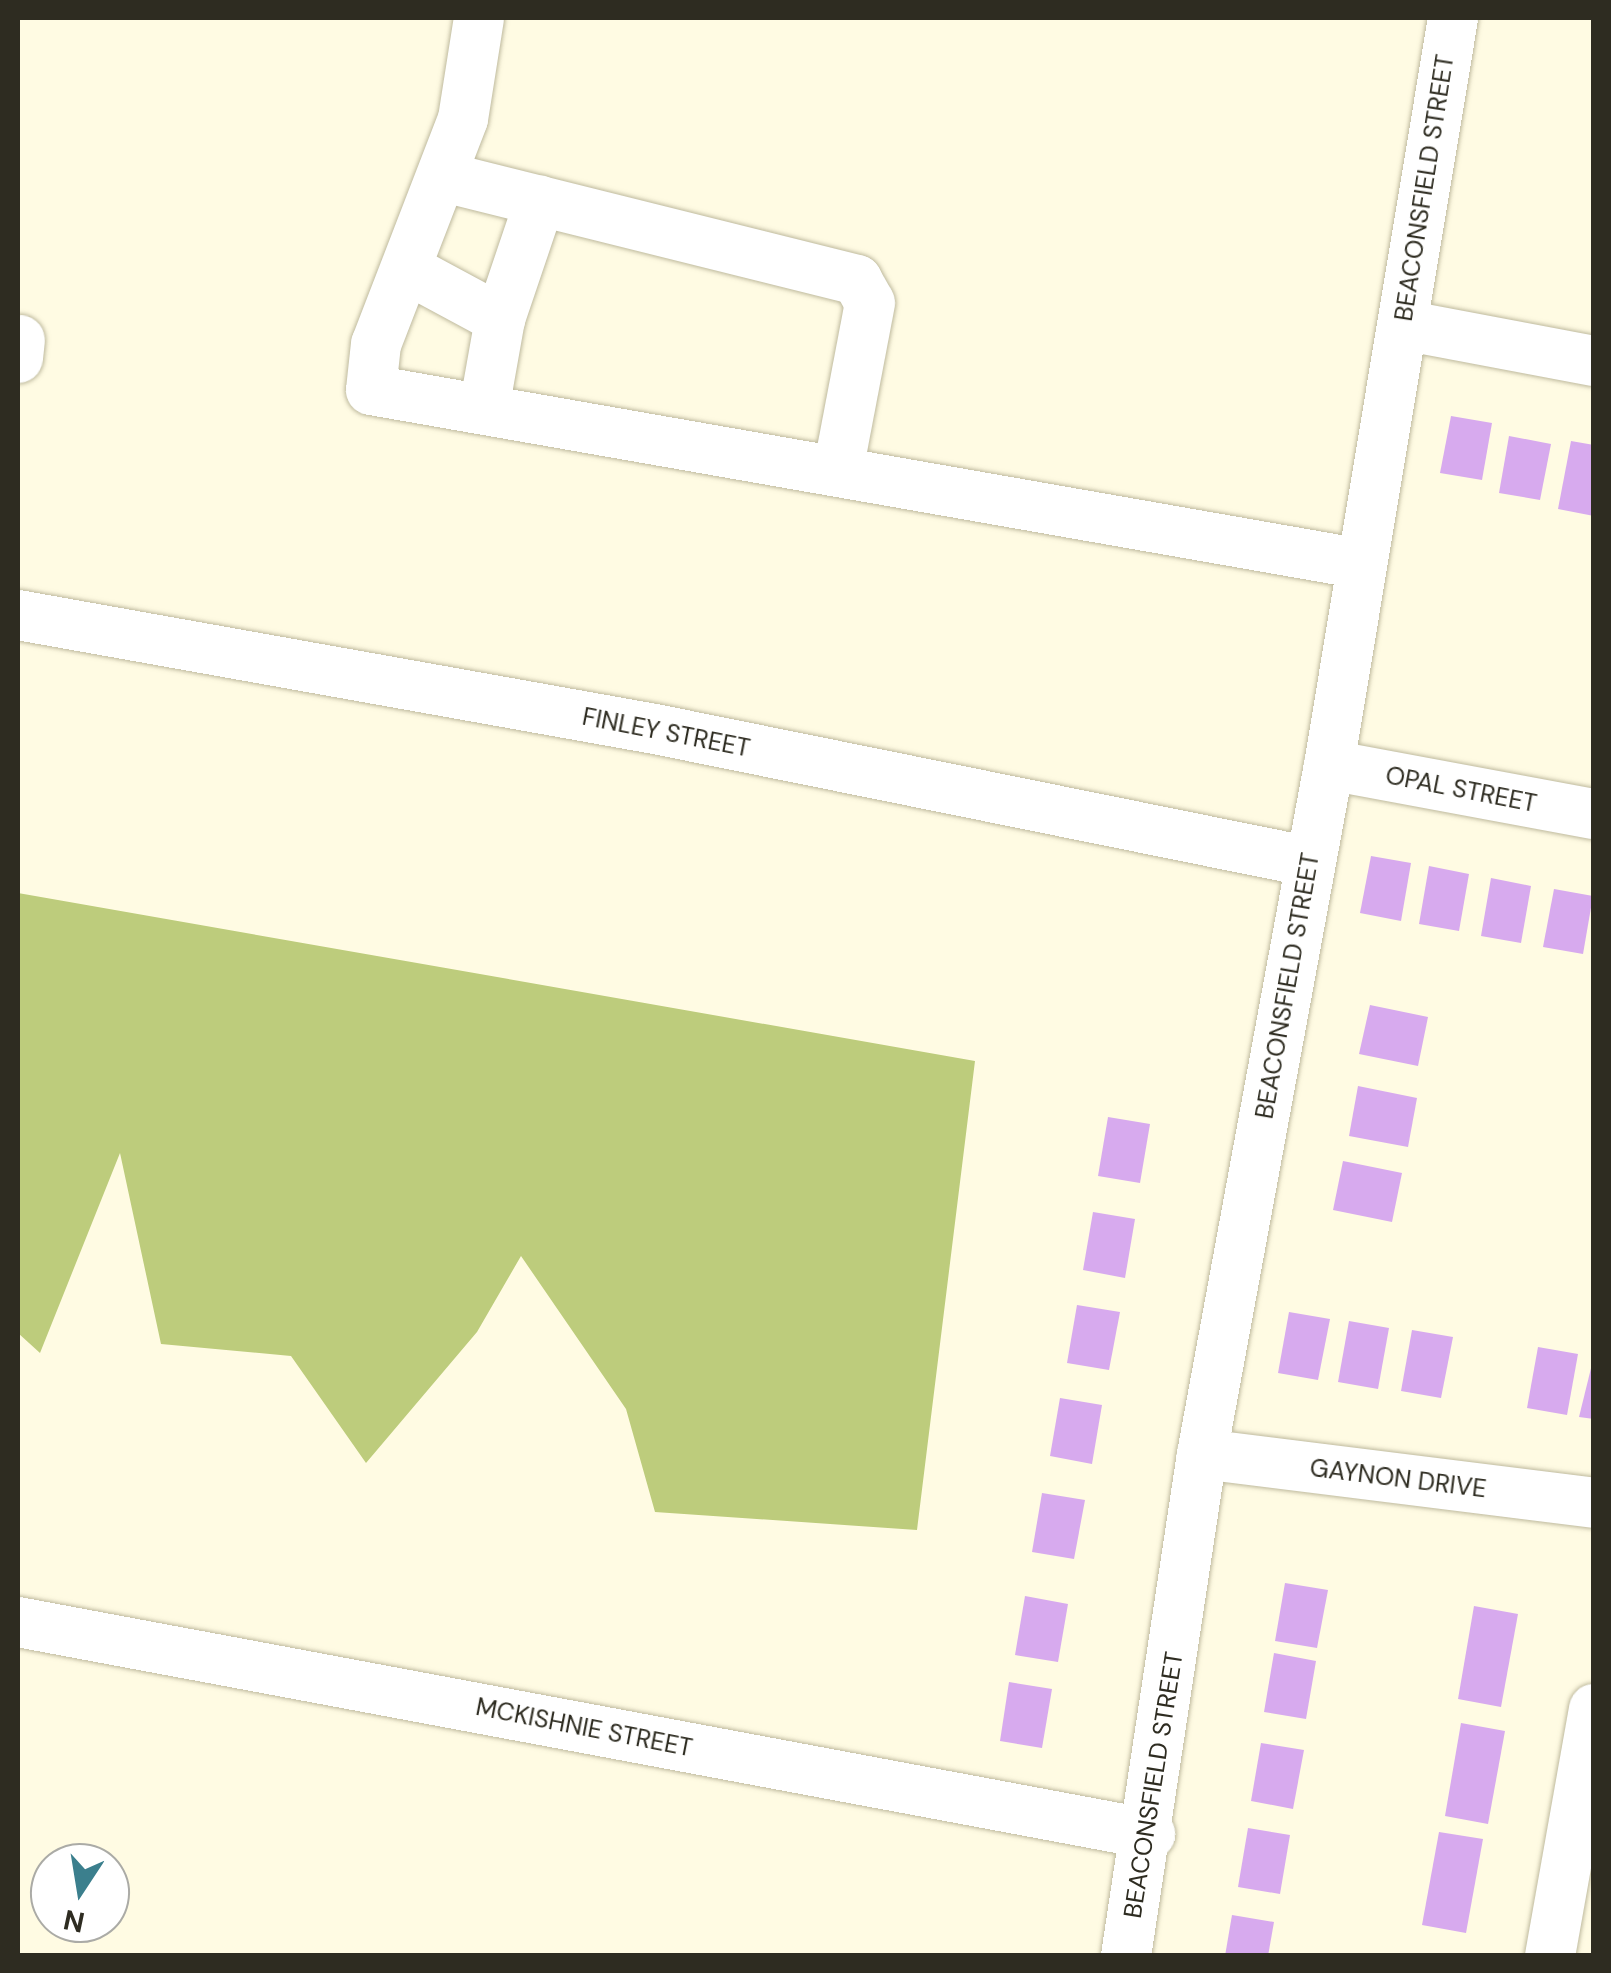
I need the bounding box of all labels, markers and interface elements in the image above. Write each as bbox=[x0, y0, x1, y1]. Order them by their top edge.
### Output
street label: BEACONSFIELD STREET bbox=[1389, 53, 1461, 323]
street label: FINLEY STREET bbox=[580, 702, 752, 764]
street label: OPAL STREET bbox=[1383, 761, 1539, 819]
street label: BEACONSFIELD STREET bbox=[1250, 851, 1326, 1121]
street label: GAYNON DRIVE bbox=[1308, 1453, 1488, 1505]
street label: BEACONSFIELD STREET bbox=[1118, 1650, 1190, 1920]
street label: MCKISHNIE STREET bbox=[473, 1692, 695, 1764]
north arrow bbox=[30, 1843, 130, 1943]
text: N bbox=[60, 1901, 88, 1941]

